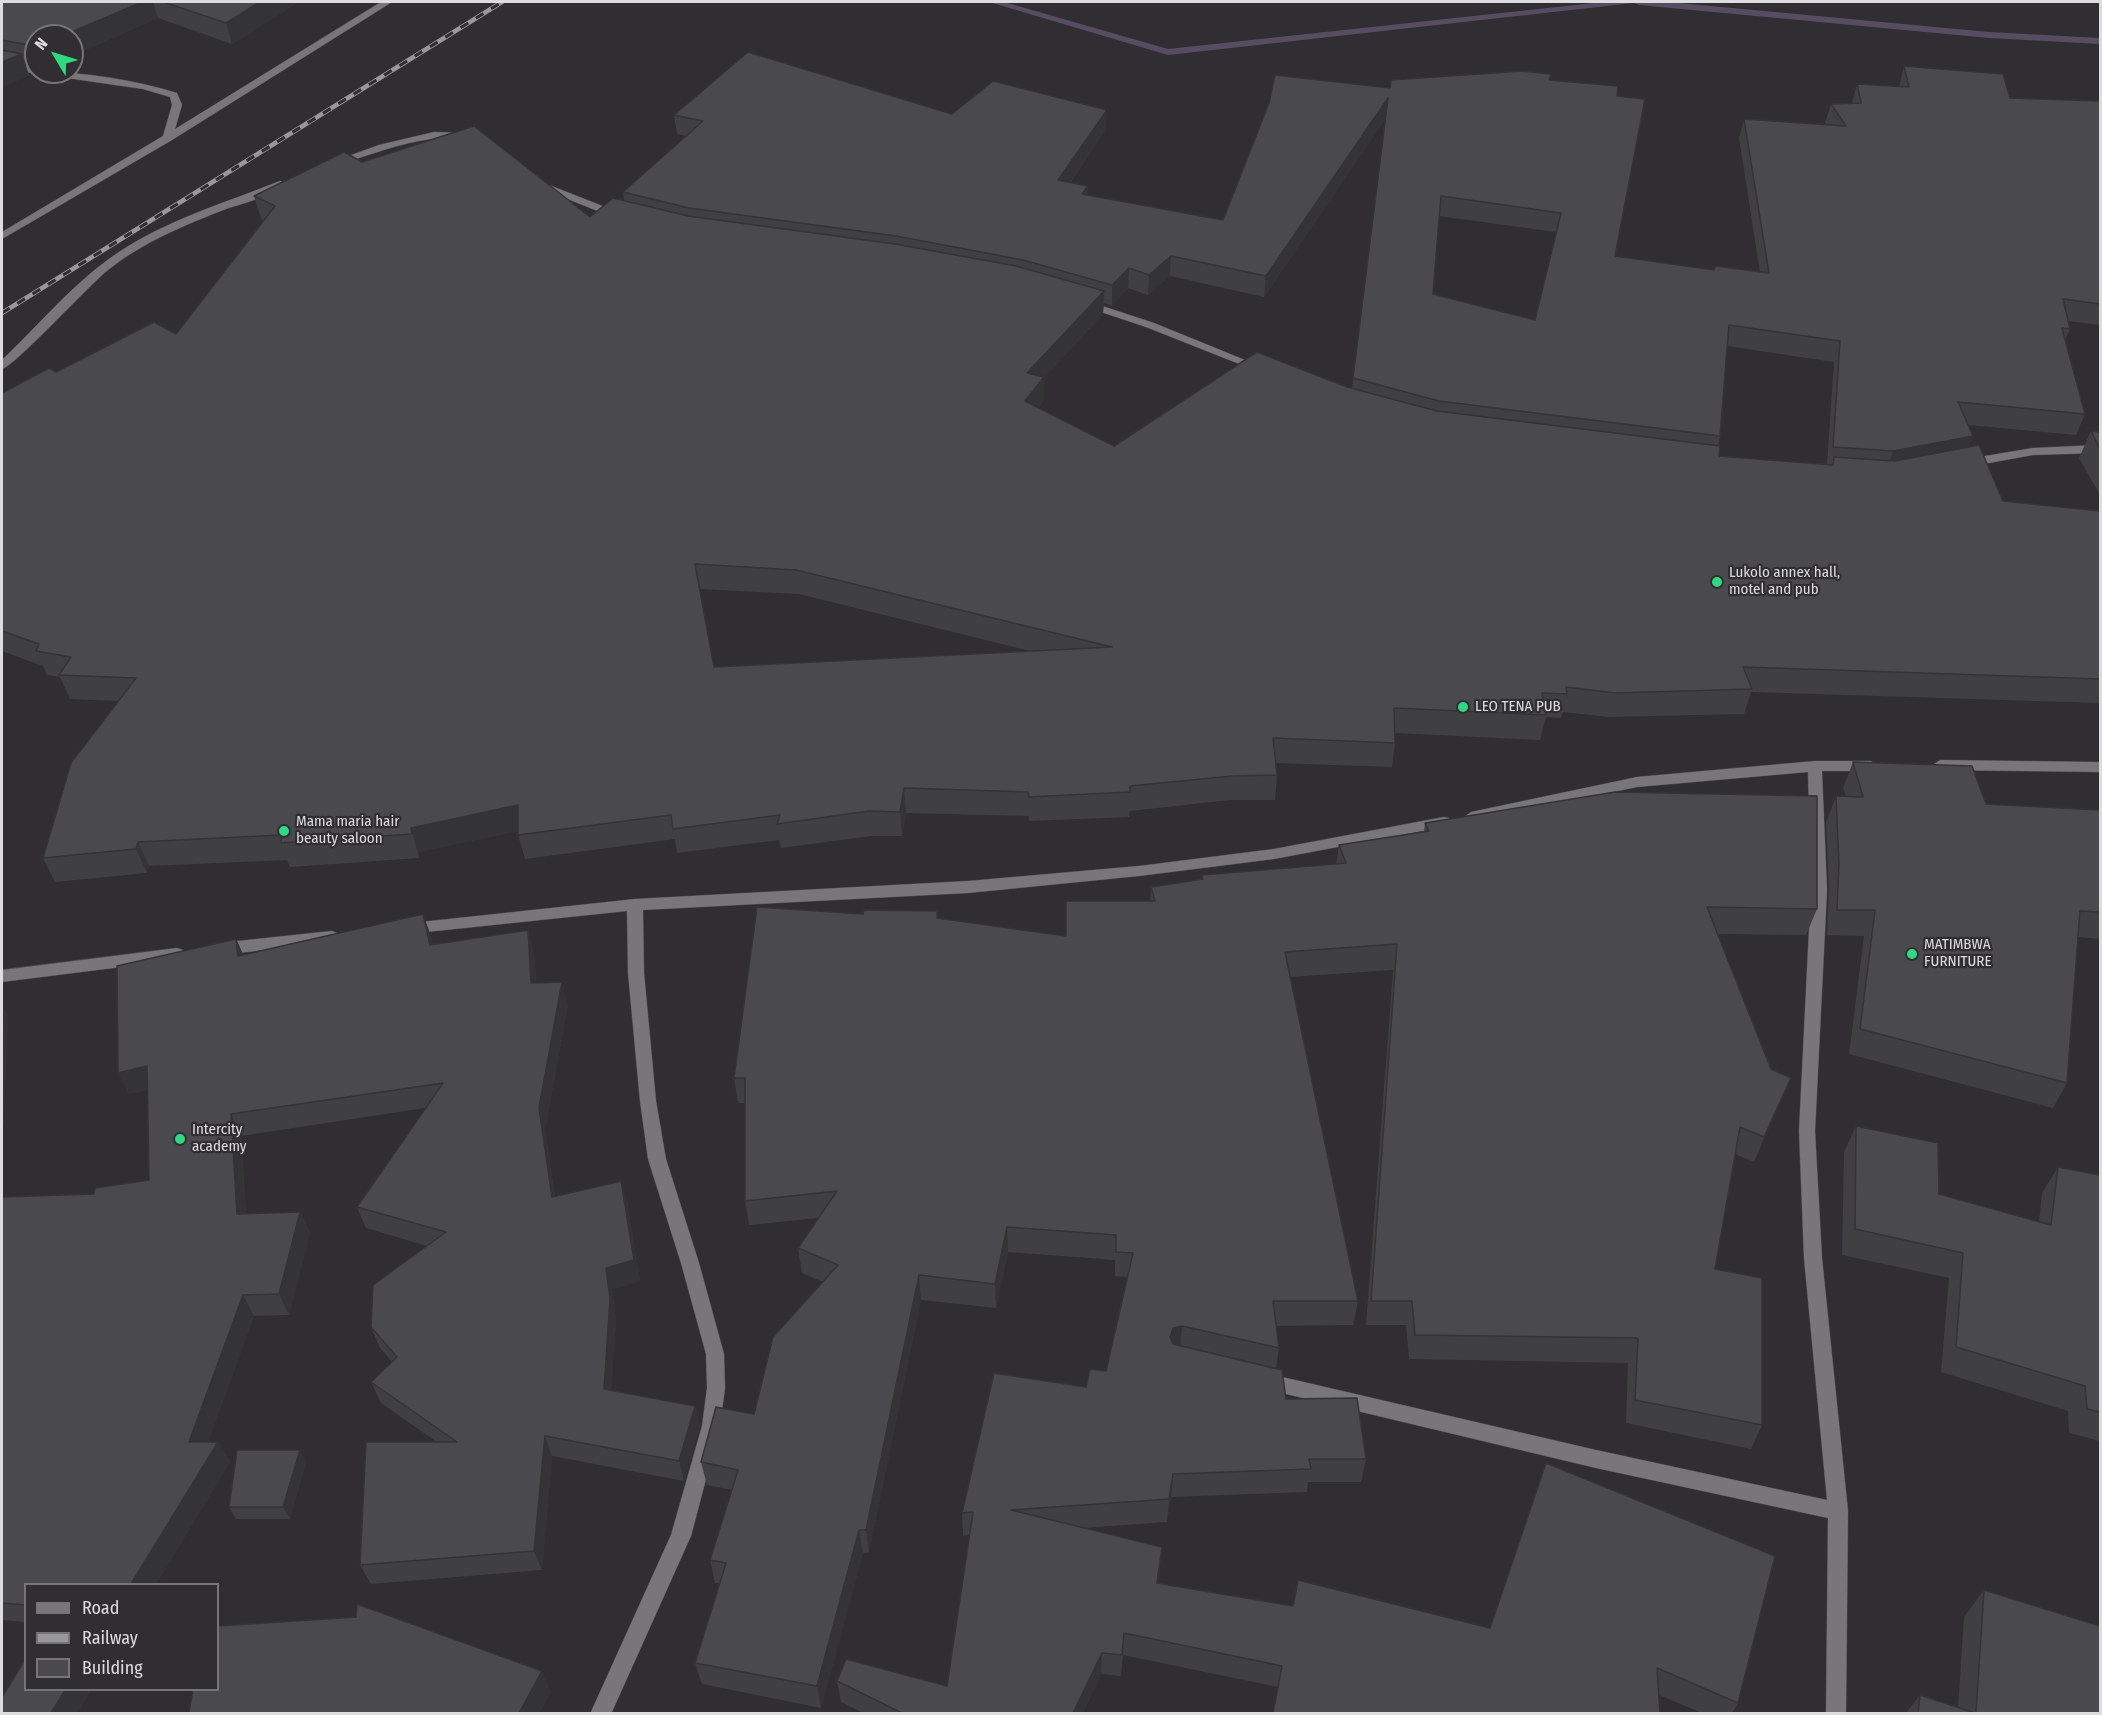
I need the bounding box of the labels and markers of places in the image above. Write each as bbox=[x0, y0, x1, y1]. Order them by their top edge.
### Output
place label: Lukolo annex hall, motel and pub bbox=[1729, 564, 1840, 599]
marker: Lukolo annex hall, motel and pub bbox=[1710, 575, 1724, 589]
place label: LEO TENA PUB bbox=[1475, 698, 1561, 716]
marker: LEO TENA PUB bbox=[1456, 700, 1470, 714]
place label: Mama maria hair beauty saloon bbox=[296, 813, 399, 848]
marker: Mama maria hair beauty saloon bbox=[277, 824, 291, 838]
place label: MATIMBWA FURNITURE bbox=[1924, 936, 1992, 971]
marker: MATIMBWA FURNITURE bbox=[1905, 947, 1919, 961]
place label: Intercity academy bbox=[192, 1121, 247, 1156]
marker: Intercity academy bbox=[173, 1132, 187, 1146]

